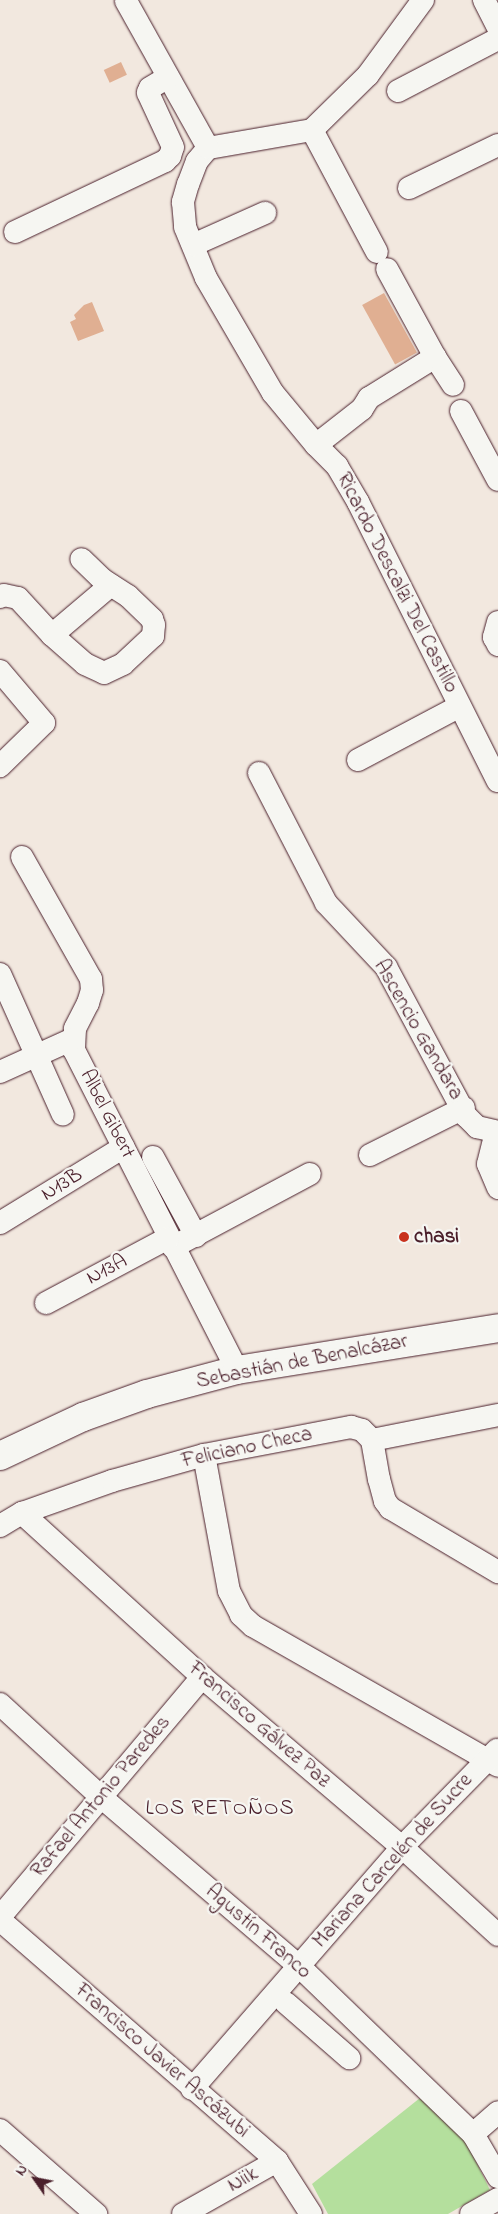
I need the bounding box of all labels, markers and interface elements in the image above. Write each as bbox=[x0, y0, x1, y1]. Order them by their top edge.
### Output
street label: Ricardo Descalzi Del Castillo bbox=[330, 469, 464, 697]
street label: Ascencio Gandara bbox=[368, 955, 468, 1105]
street label: Albel Gibert bbox=[74, 1065, 140, 1163]
street label: N13B bbox=[37, 1163, 87, 1207]
place label: chasi bbox=[414, 1224, 459, 1250]
marker: chasi bbox=[398, 1231, 410, 1243]
street label: N13A bbox=[82, 1249, 132, 1291]
street label: Sebastián de Benalcázar bbox=[194, 1329, 410, 1395]
street label: Feliciano Checa bbox=[179, 1422, 315, 1474]
street label: Francisco Gálvez Paz bbox=[183, 1656, 335, 1794]
street label: Rafael Antonio Paredes bbox=[26, 1711, 176, 1883]
street label: Mariana Carcelén de Sucre bbox=[308, 1768, 478, 1954]
district label: LOS RETOÑOS bbox=[144, 1797, 296, 1823]
street label: Agustín Franco bbox=[200, 1879, 316, 1985]
street label: Francisco Javier Ascázubi bbox=[69, 1978, 255, 2144]
north arrow bbox=[10, 2154, 60, 2204]
text: N bbox=[11, 2161, 33, 2180]
street label: Niik bbox=[223, 2161, 263, 2199]

